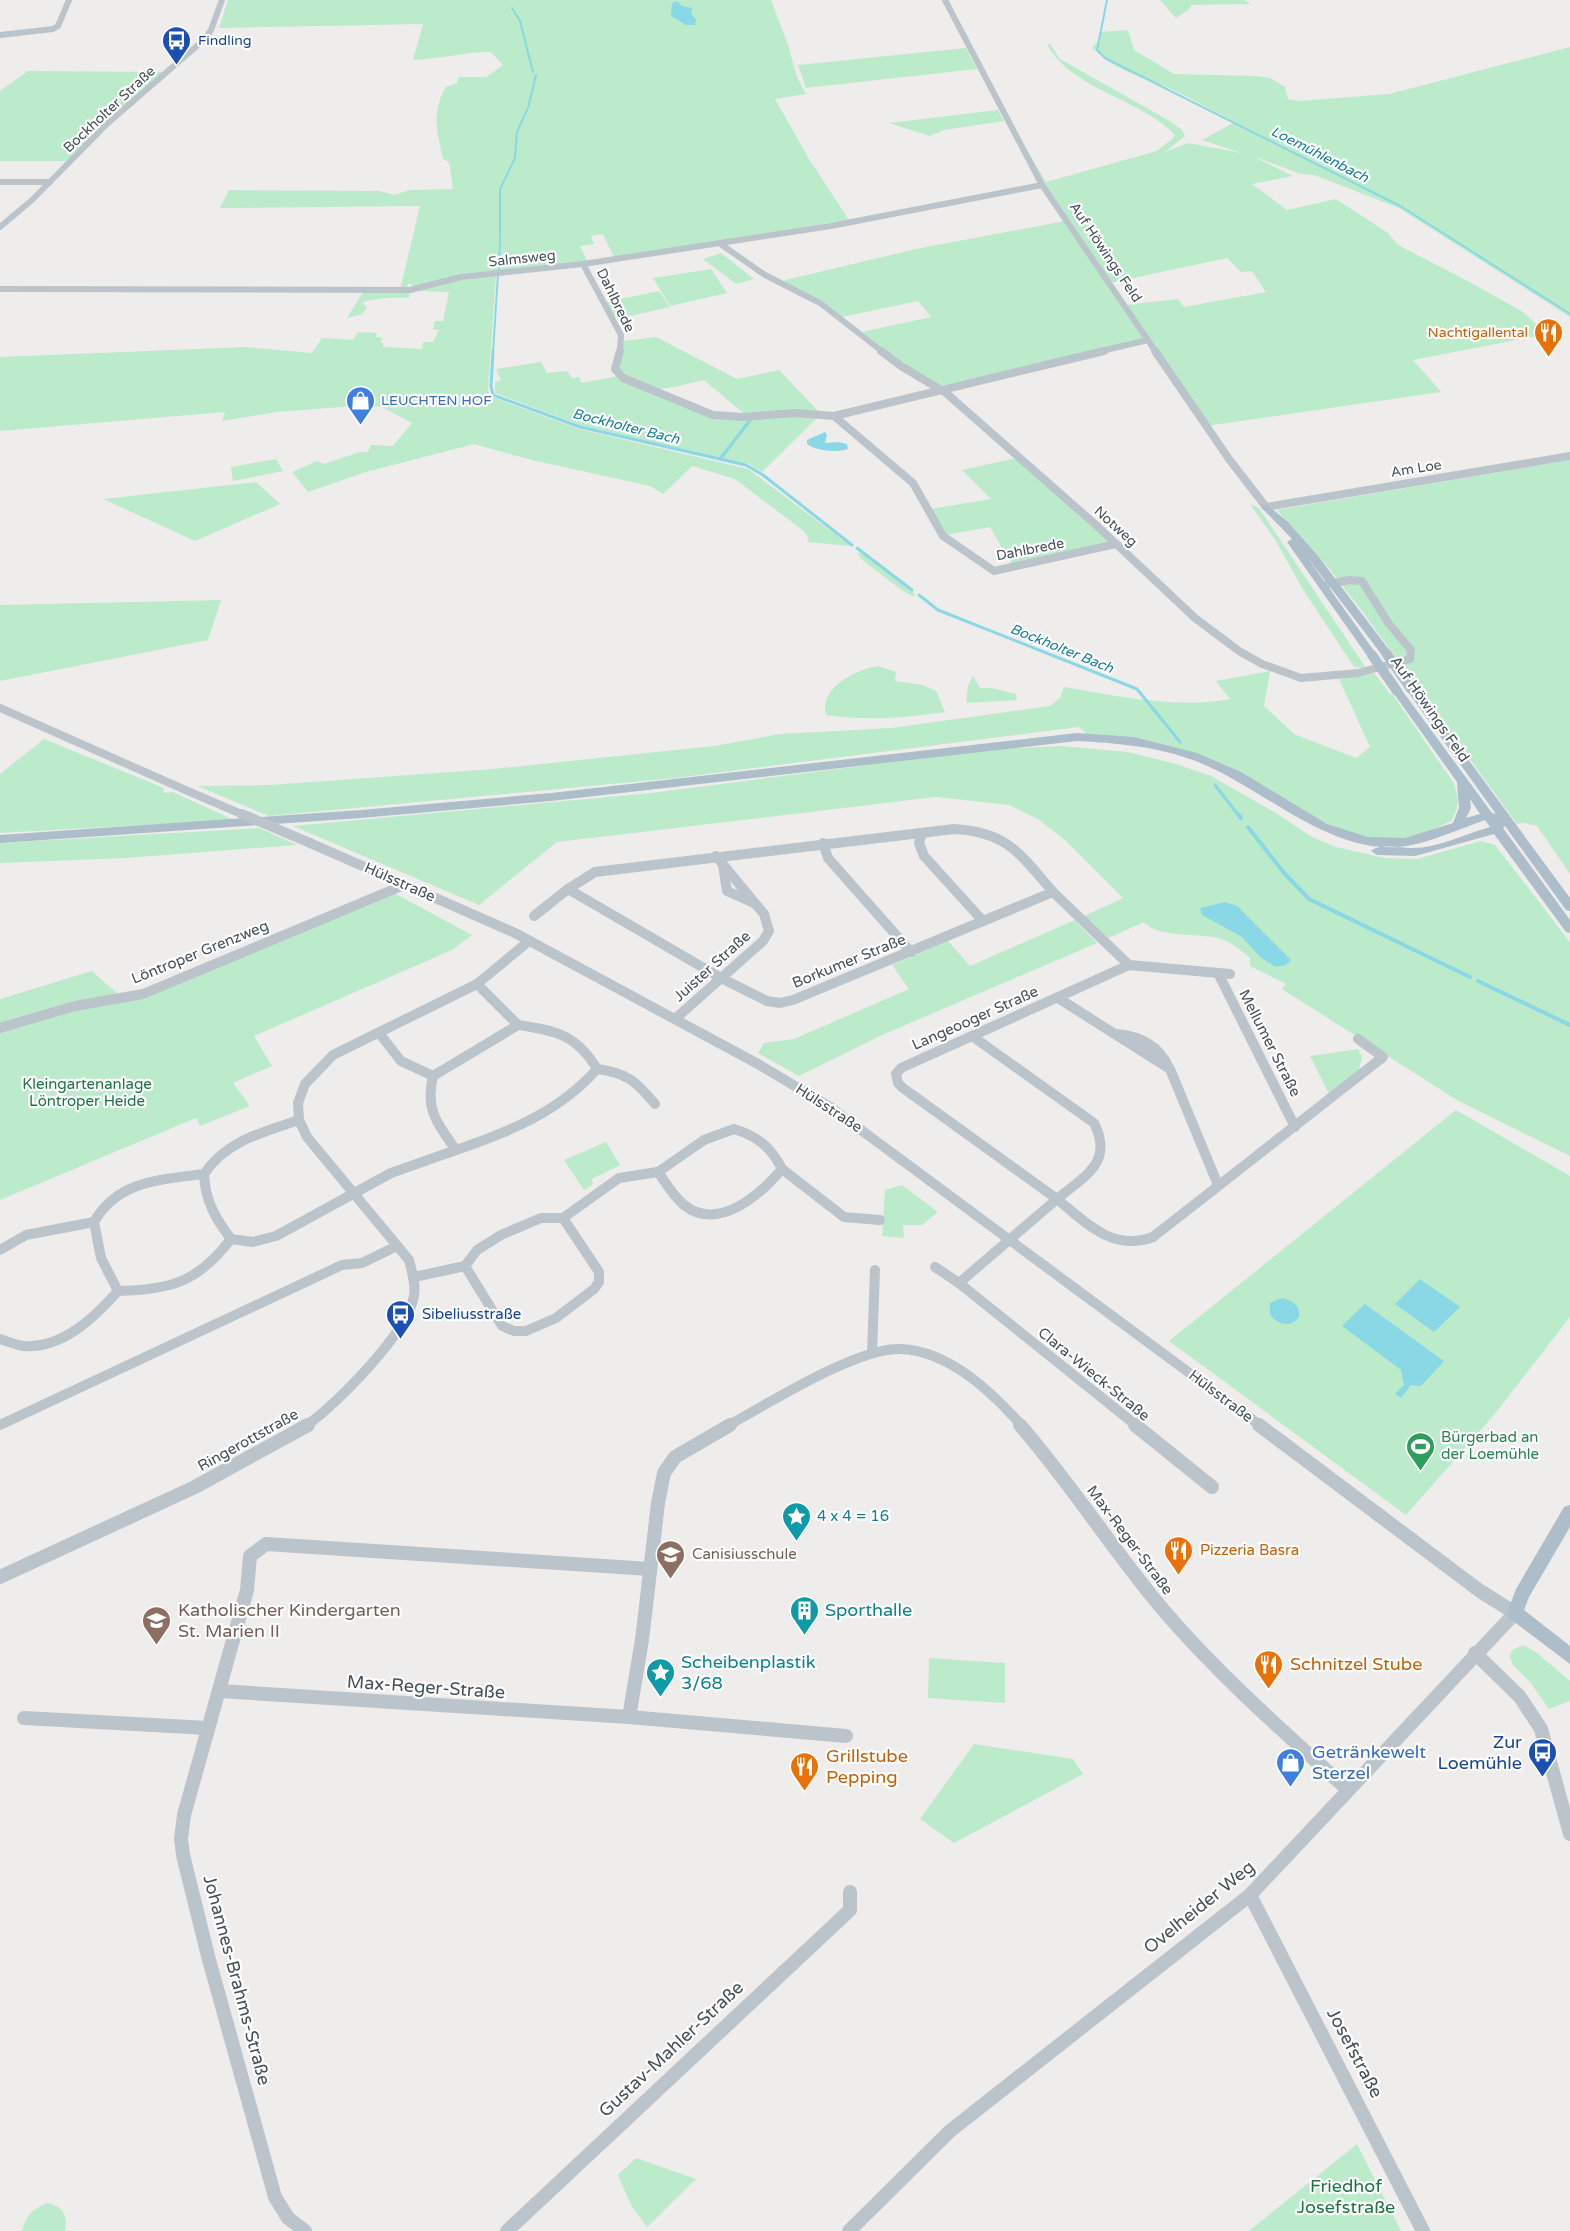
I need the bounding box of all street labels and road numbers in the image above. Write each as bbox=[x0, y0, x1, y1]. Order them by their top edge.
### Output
street label: Bockholter Straße bbox=[60, 62, 159, 156]
street label: Auf Höwings Feld bbox=[1066, 199, 1145, 306]
street label: Salmsweg bbox=[488, 247, 556, 270]
street label: Dahlbrede bbox=[593, 266, 638, 335]
street label: Am Loe bbox=[1389, 456, 1443, 481]
street label: Notweg bbox=[1090, 502, 1141, 550]
street label: Dahlbrede bbox=[995, 535, 1066, 564]
street label: Auf Höwings Feld bbox=[1387, 652, 1473, 766]
street label: Hülsstraße bbox=[362, 858, 438, 906]
street label: Löntroper Grenzweg bbox=[129, 916, 271, 988]
street label: Juister Straße bbox=[670, 927, 754, 1005]
street label: Borkumer Straße bbox=[790, 930, 908, 992]
street label: Langeooger Straße bbox=[909, 982, 1041, 1054]
street label: Mellumer Straße bbox=[1235, 986, 1305, 1100]
street label: Hülsstraße bbox=[792, 1080, 866, 1136]
street label: Clara-Wieck-Straße bbox=[1034, 1323, 1154, 1425]
street label: Hülsstraße bbox=[1185, 1366, 1257, 1426]
street label: Ringerottstraße bbox=[195, 1405, 301, 1475]
street label: Max-Reger-Straße bbox=[1083, 1482, 1177, 1598]
street label: Max-Reger-Straße bbox=[346, 1671, 506, 1703]
street label: Ovelheider Weg bbox=[1139, 1856, 1259, 1958]
street label: Johannes-Brahms-Straße bbox=[198, 1872, 276, 2088]
street label: Gustav-Mahler-Straße bbox=[594, 1976, 748, 2122]
street label: Josefstraße bbox=[1322, 2004, 1388, 2102]

